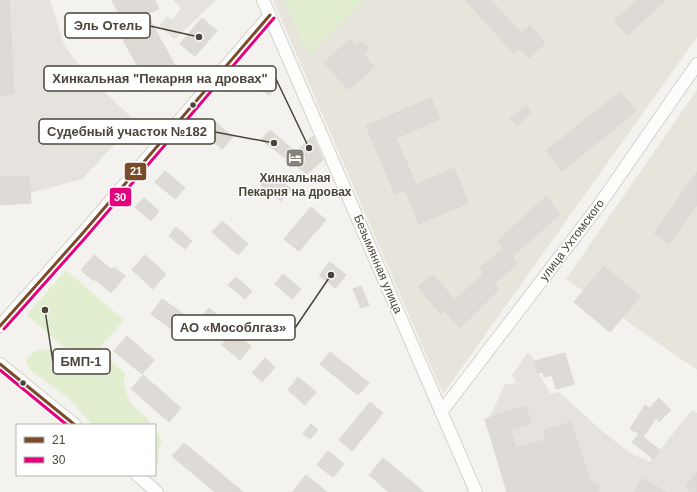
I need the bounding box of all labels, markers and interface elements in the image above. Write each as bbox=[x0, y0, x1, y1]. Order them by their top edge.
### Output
callout: Эль Отель bbox=[65, 13, 150, 38]
text: Эль Отель bbox=[74, 18, 142, 33]
callout: Хинкальная "Пекарня на дровах" bbox=[44, 66, 276, 91]
text: Хинкальная "Пекарня на дровах" bbox=[52, 71, 268, 86]
unlabelled marker bbox=[188, 100, 198, 110]
callout: Судебный участок №182 bbox=[39, 119, 215, 144]
text: Судебный участок №182 bbox=[47, 124, 207, 139]
hotel icon: Хинкальная Пекарня на дровах bbox=[284, 147, 306, 169]
line badge: 21 bbox=[124, 162, 147, 181]
text: 21 bbox=[130, 165, 142, 177]
place label: Хинкальная Пекарня на дровах bbox=[239, 171, 352, 199]
line badge: 30 bbox=[109, 187, 132, 207]
text: 30 bbox=[114, 191, 126, 203]
street label: улица Ухтомского bbox=[537, 196, 607, 284]
street label: Безымянная улица bbox=[351, 213, 405, 316]
callout: АО «Мособлгаз» bbox=[172, 315, 295, 340]
text: АО «Мособлгаз» bbox=[180, 320, 286, 335]
callout: БМП-1 bbox=[53, 349, 110, 374]
text: БМП-1 bbox=[60, 354, 102, 369]
unlabelled marker bbox=[18, 378, 28, 388]
legend bbox=[16, 424, 156, 476]
text: 21 bbox=[52, 433, 66, 447]
text: 30 bbox=[52, 453, 66, 467]

